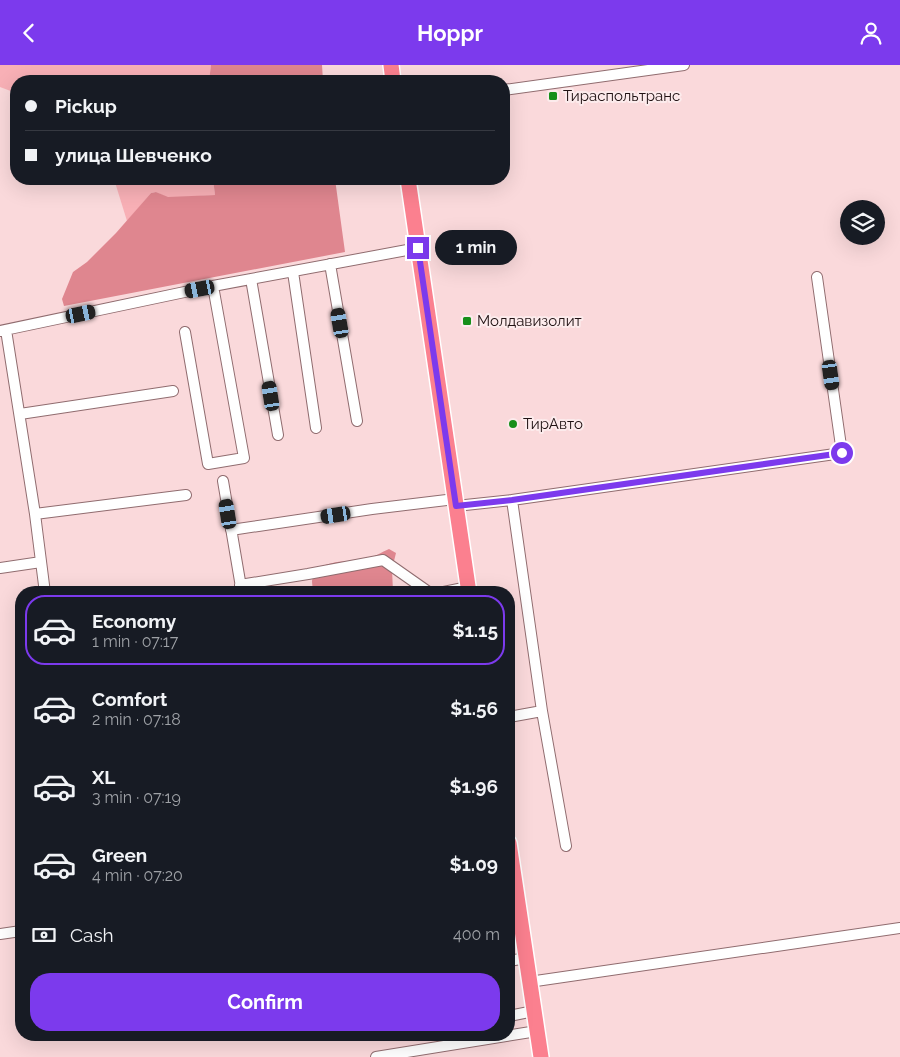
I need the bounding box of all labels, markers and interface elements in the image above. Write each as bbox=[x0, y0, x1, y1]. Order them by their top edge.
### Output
icon: back bbox=[15, 19, 43, 47]
icon: person bbox=[857, 19, 885, 47]
text: Hoppr bbox=[417, 20, 483, 46]
place label: Тираспольтранс bbox=[563, 87, 680, 105]
marker: Тираспольтранс bbox=[547, 90, 559, 102]
text: Pickup bbox=[55, 95, 117, 117]
text: улица Шевченко bbox=[55, 144, 212, 166]
map controls bbox=[840, 200, 885, 245]
button: layers bbox=[840, 200, 885, 245]
callout: 1 min bbox=[436, 231, 518, 265]
route end bbox=[407, 237, 429, 259]
text: 1 min bbox=[456, 238, 496, 257]
car bbox=[183, 279, 216, 299]
car bbox=[64, 304, 97, 324]
car bbox=[330, 307, 349, 339]
place label: Молдавизолит bbox=[477, 312, 582, 330]
marker: Молдавизолит bbox=[461, 315, 473, 327]
car bbox=[821, 359, 840, 391]
car bbox=[261, 380, 280, 412]
place label: ТирАвто bbox=[523, 415, 583, 433]
marker: ТирАвто bbox=[507, 418, 519, 430]
route start bbox=[831, 442, 853, 464]
car bbox=[218, 498, 237, 530]
car bbox=[320, 505, 351, 525]
icon: car bbox=[32, 608, 77, 653]
text: Economy bbox=[92, 610, 176, 632]
text: $1.15 bbox=[452, 619, 498, 641]
text: 1 min · 07:17 bbox=[92, 632, 178, 651]
icon: car bbox=[32, 686, 77, 731]
text: Comfort bbox=[92, 688, 167, 710]
text: $1.56 bbox=[450, 697, 498, 719]
text: 2 min · 07:18 bbox=[92, 710, 181, 729]
icon: car bbox=[32, 764, 77, 809]
text: XL bbox=[92, 766, 115, 788]
text: $1.96 bbox=[450, 775, 498, 797]
text: 3 min · 07:19 bbox=[92, 788, 181, 807]
icon: car bbox=[32, 842, 77, 887]
text: Green bbox=[92, 844, 147, 866]
text: $1.09 bbox=[449, 853, 498, 875]
text: 4 min · 07:20 bbox=[92, 866, 183, 885]
icon: cash bbox=[30, 921, 58, 949]
text: Cash bbox=[70, 924, 114, 946]
text: 400 m bbox=[453, 925, 500, 944]
button: Confirm bbox=[30, 973, 500, 1031]

